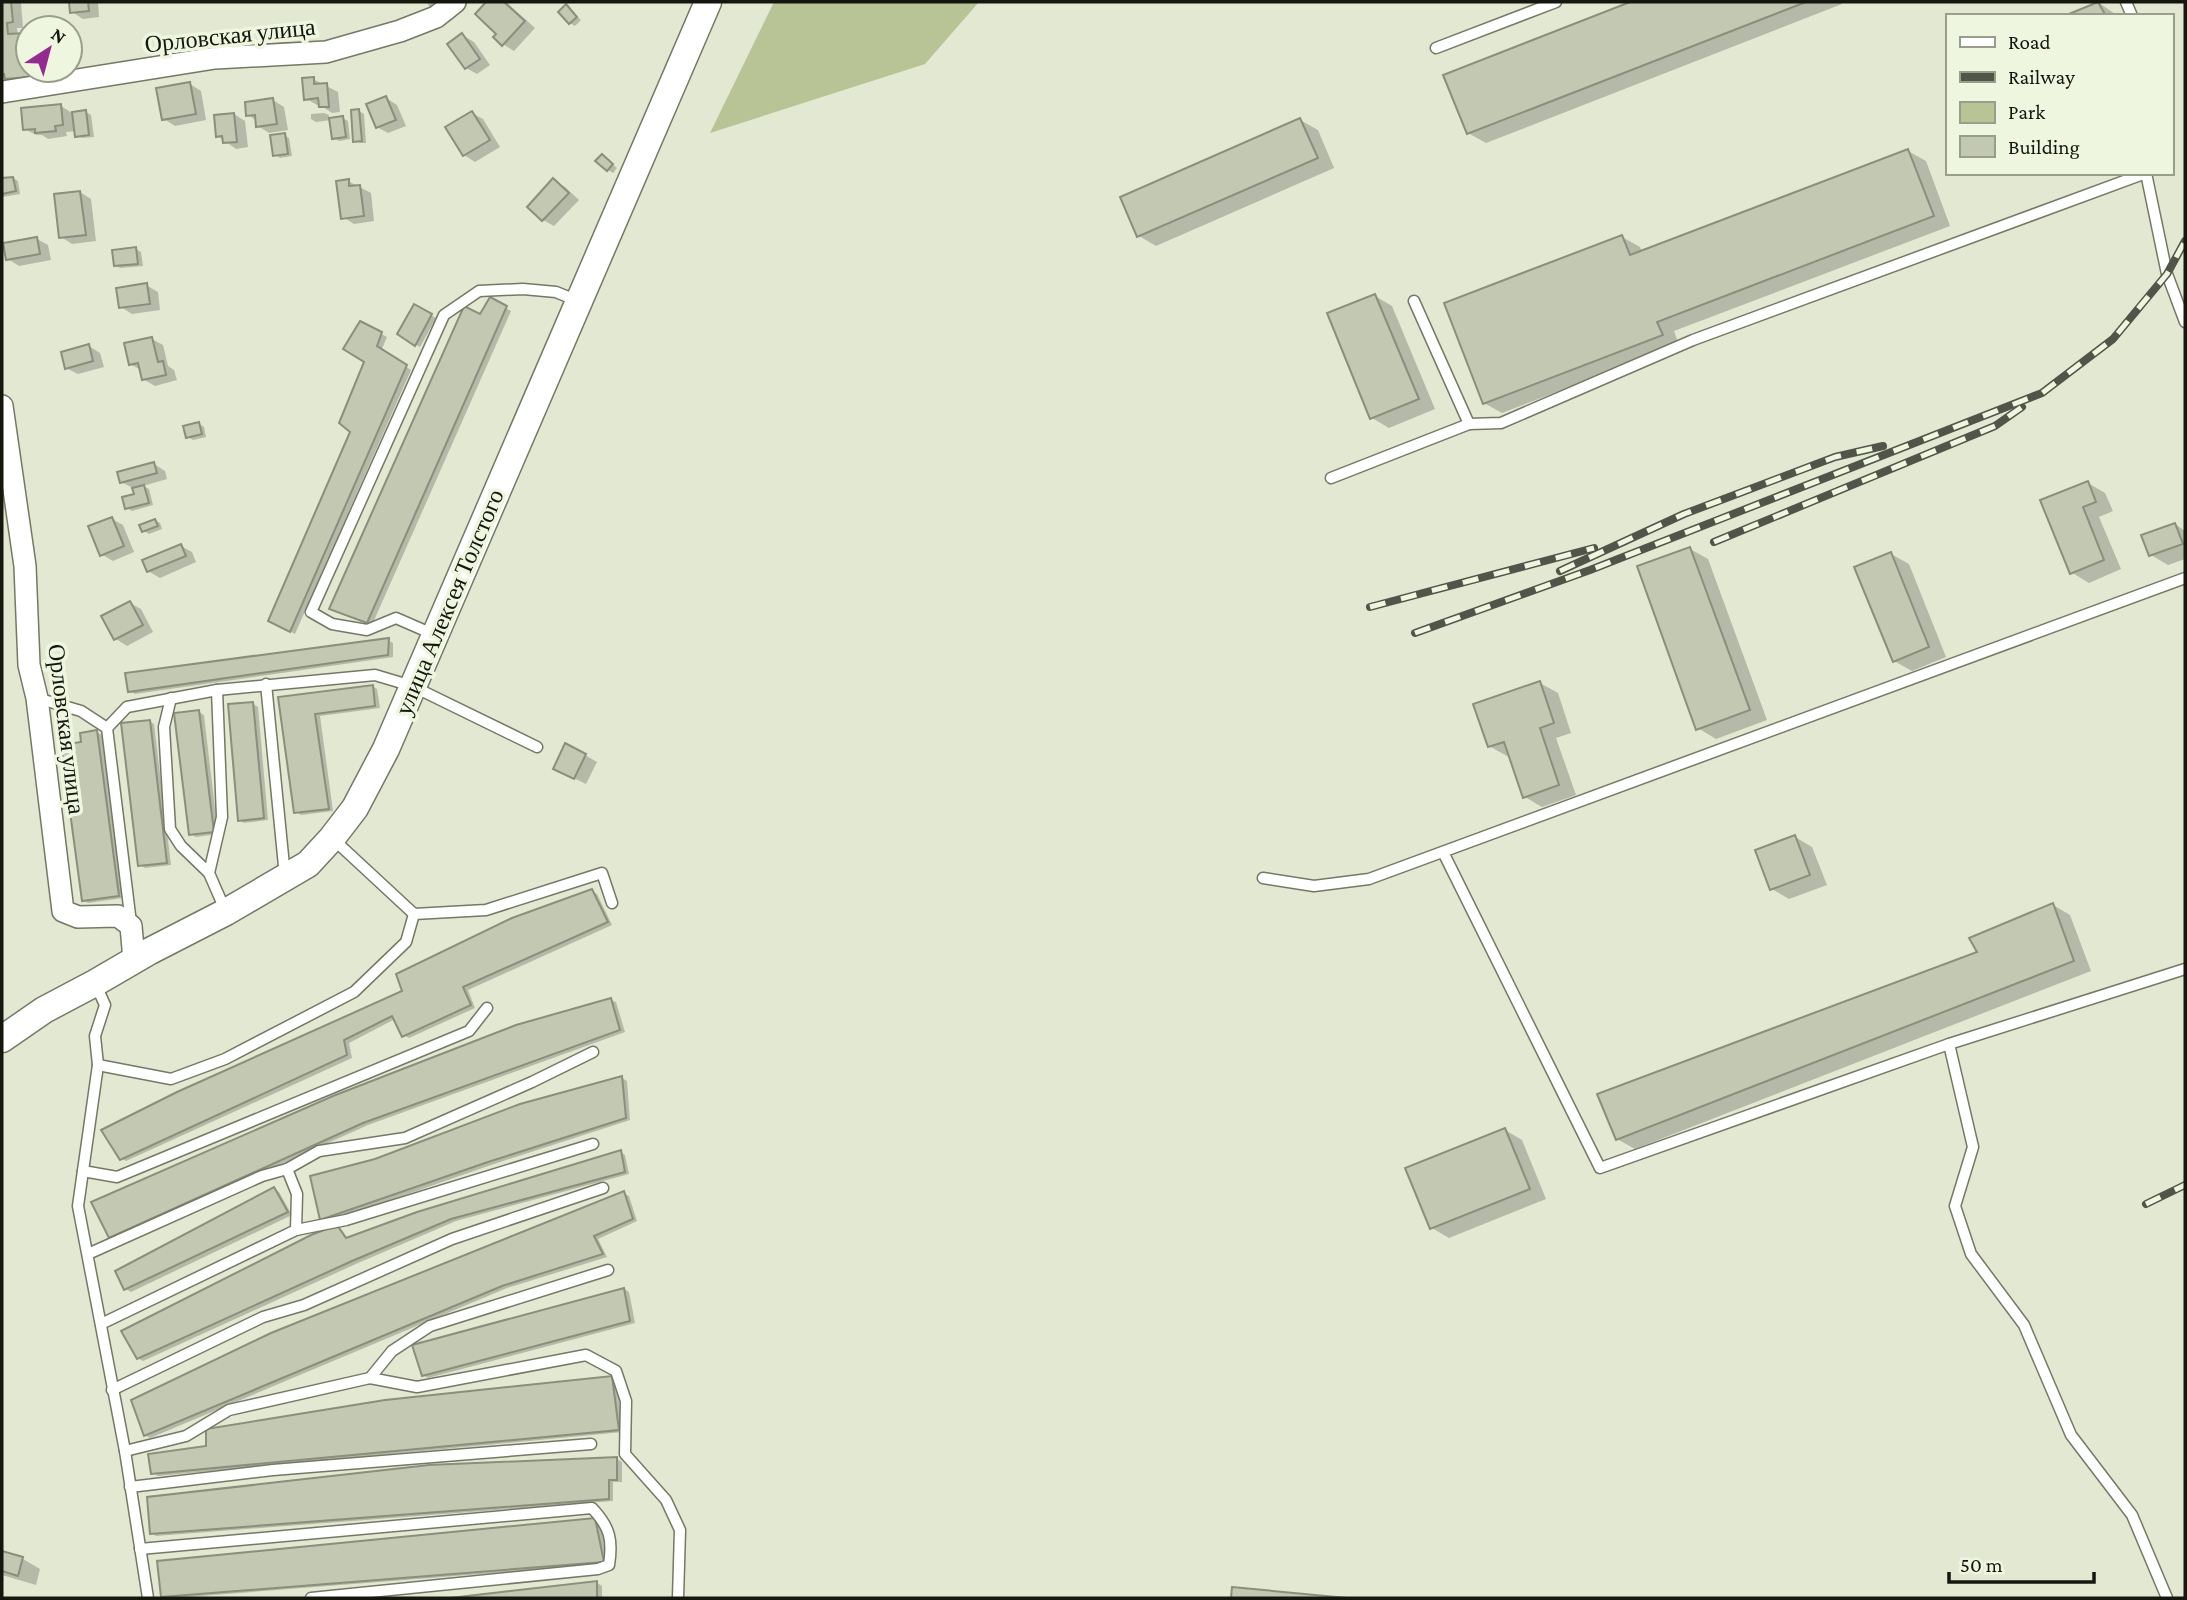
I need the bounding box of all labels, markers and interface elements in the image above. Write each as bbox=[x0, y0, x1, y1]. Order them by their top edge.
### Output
street label: Орловская улица bbox=[143, 13, 317, 57]
north arrow bbox=[14, 14, 84, 84]
legend bbox=[1946, 14, 2173, 175]
text: N bbox=[47, 23, 70, 48]
text: Road bbox=[2008, 30, 2051, 54]
text: Railway bbox=[2008, 65, 2075, 89]
text: Park bbox=[2008, 100, 2045, 124]
text: Building bbox=[2008, 135, 2080, 159]
street label: улица Алексея Толстого bbox=[389, 485, 509, 719]
street label: Орловская улица bbox=[43, 642, 91, 816]
scale bar bbox=[1949, 1540, 2094, 1584]
text: 50 m bbox=[1960, 1553, 2003, 1577]

